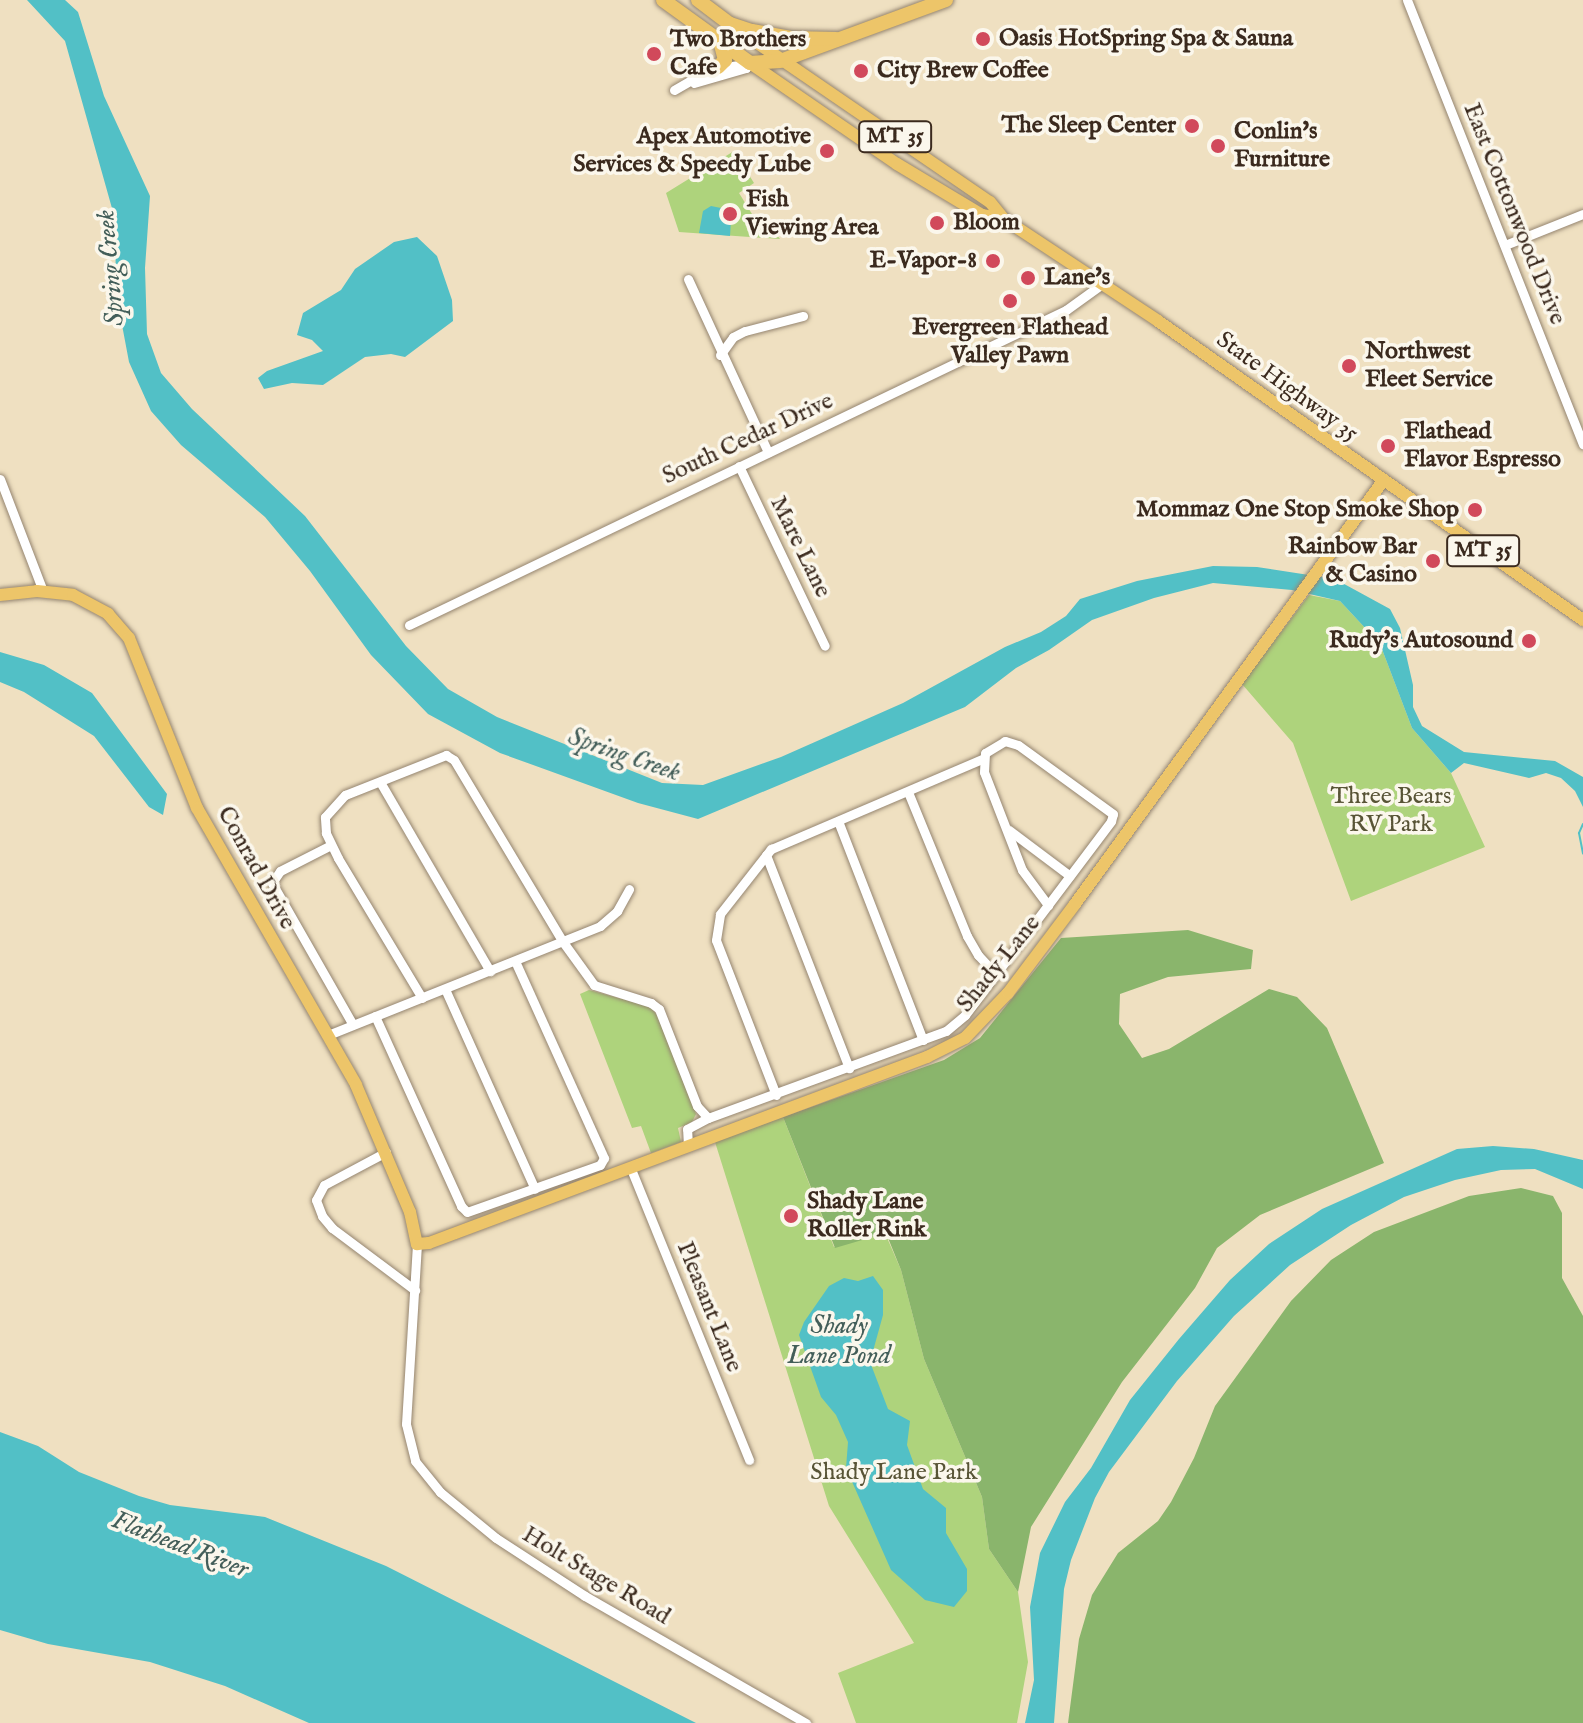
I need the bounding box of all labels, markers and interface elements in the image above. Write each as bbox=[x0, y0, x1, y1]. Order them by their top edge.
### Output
place label: Oasis HotSpring Spa & Sauna bbox=[999, 25, 1293, 53]
place label: Two Brothers Cafe bbox=[670, 26, 806, 82]
marker: Oasis HotSpring Spa & Sauna bbox=[974, 30, 992, 48]
marker: Two Brothers Cafe bbox=[645, 45, 663, 63]
place label: City Brew Coffee bbox=[877, 57, 1049, 85]
marker: City Brew Coffee bbox=[852, 62, 870, 80]
street label: East Cottonwood Drive bbox=[1456, 99, 1572, 329]
place label: The Sleep Center bbox=[1001, 112, 1176, 140]
marker: The Sleep Center bbox=[1183, 117, 1201, 135]
place label: Conlin's Furniture bbox=[1234, 118, 1330, 174]
road number: MT 35 bbox=[857, 119, 933, 155]
place label: Apex Automotive Services & Speedy Lube bbox=[573, 123, 811, 179]
marker: Conlin's Furniture bbox=[1209, 137, 1227, 155]
marker: Apex Automotive Services & Speedy Lube bbox=[818, 142, 836, 160]
place label: Fish Viewing Area bbox=[746, 186, 879, 242]
marker: Fish Viewing Area bbox=[721, 205, 739, 223]
water label: Spring Creek bbox=[90, 209, 132, 327]
place label: Bloom bbox=[953, 209, 1020, 237]
marker: Bloom bbox=[928, 214, 946, 232]
place label: E-Vapor-8 bbox=[869, 247, 977, 275]
marker: E-Vapor-8 bbox=[984, 252, 1002, 270]
place label: Lane's bbox=[1044, 264, 1110, 292]
marker: Lane's bbox=[1019, 269, 1037, 287]
marker: Evergreen Flathead Valley Pawn bbox=[1001, 292, 1019, 310]
place label: Evergreen Flathead Valley Pawn bbox=[912, 314, 1108, 370]
street label: State Highway 35 bbox=[1210, 326, 1364, 448]
place label: Northwest Fleet Service bbox=[1365, 338, 1493, 394]
marker: Northwest Fleet Service bbox=[1340, 357, 1358, 375]
street label: South Cedar Drive bbox=[658, 387, 838, 491]
place label: Flathead Flavor Espresso bbox=[1404, 418, 1561, 474]
marker: Flathead Flavor Espresso bbox=[1379, 437, 1397, 455]
street label: Mare Lane bbox=[763, 492, 837, 602]
place label: Mommaz One Stop Smoke Shop bbox=[1136, 496, 1459, 524]
marker: Mommaz One Stop Smoke Shop bbox=[1466, 501, 1484, 519]
place label: Rainbow Bar & Casino bbox=[1288, 533, 1417, 589]
road number: MT 35 bbox=[1445, 533, 1521, 569]
marker: Rainbow Bar & Casino bbox=[1424, 552, 1442, 570]
place label: Rudy's Autosound bbox=[1329, 627, 1513, 655]
marker: Rudy's Autosound bbox=[1520, 632, 1538, 650]
water label: Spring Creek bbox=[564, 721, 684, 789]
park label: Three Bears RV Park bbox=[1331, 783, 1451, 839]
street label: Conrad Drive bbox=[210, 802, 302, 934]
street label: Shady Lane bbox=[951, 910, 1047, 1018]
place label: Shady Lane Roller Rink bbox=[807, 1188, 926, 1244]
marker: Shady Lane Roller Rink bbox=[782, 1207, 800, 1225]
street label: Pleasant Lane bbox=[670, 1238, 748, 1376]
water label: Shady Lane Pond bbox=[787, 1310, 891, 1372]
park label: Shady Lane Park bbox=[810, 1459, 978, 1487]
water label: Flathead River bbox=[107, 1505, 253, 1585]
street label: Holt Stage Road bbox=[517, 1521, 675, 1631]

